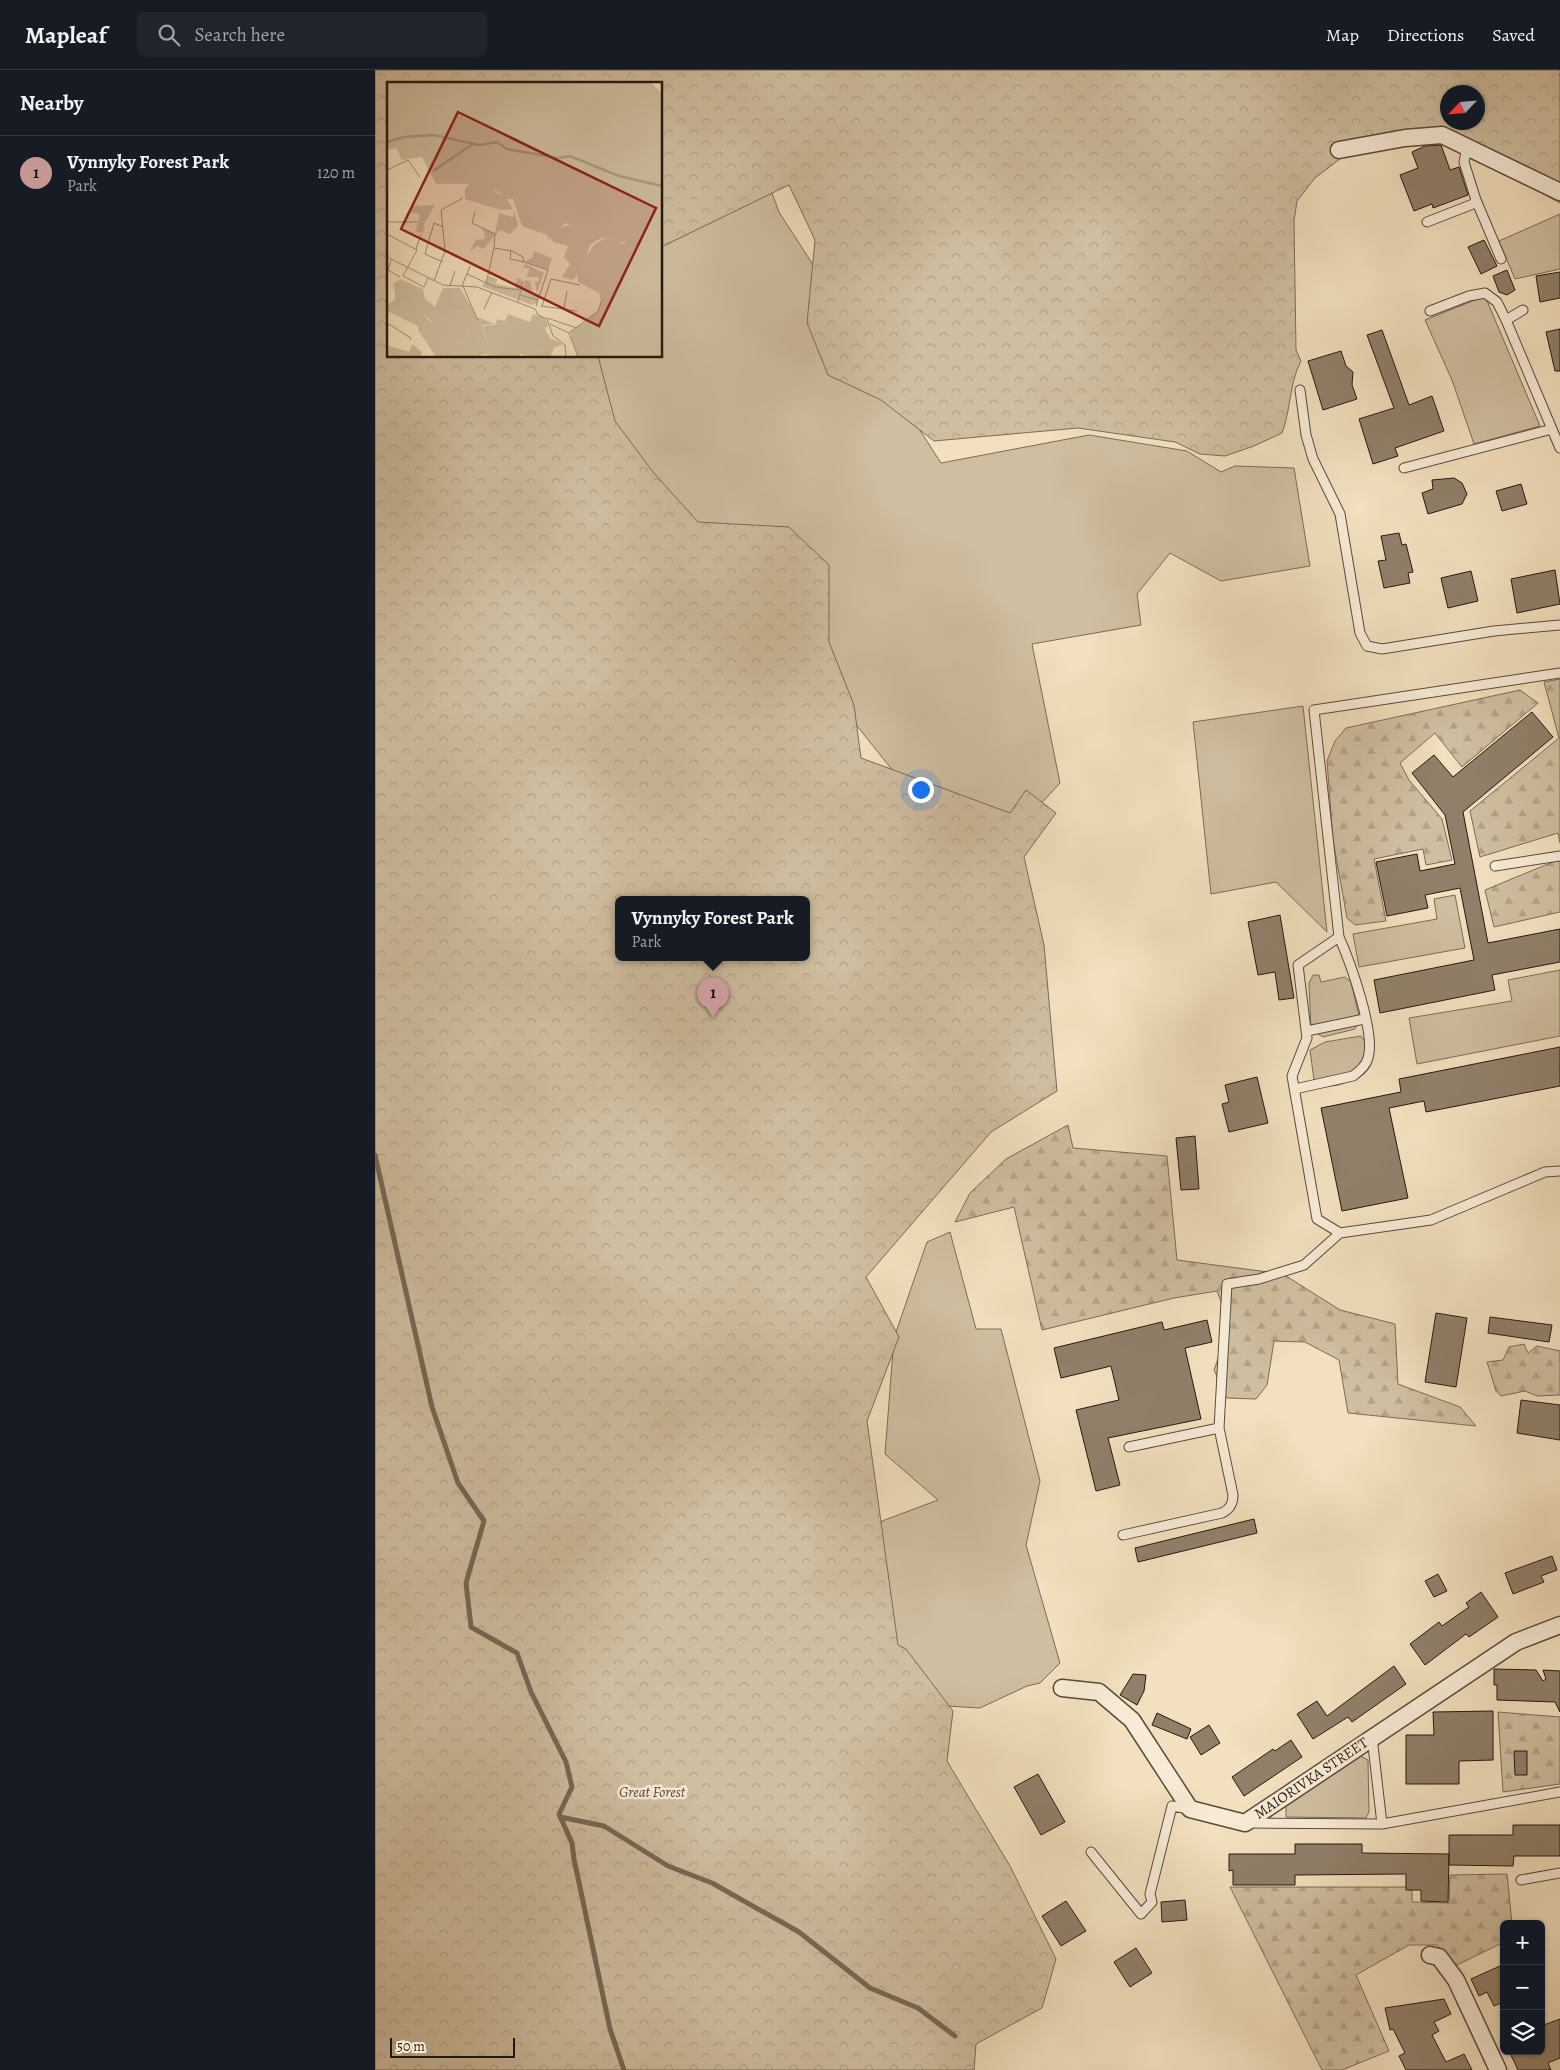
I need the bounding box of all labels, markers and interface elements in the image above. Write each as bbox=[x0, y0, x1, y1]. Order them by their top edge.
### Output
search box bbox=[137, 12, 487, 57]
text: Mapleaf bbox=[25, 19, 107, 51]
icon: search bbox=[155, 21, 183, 49]
text: Search here bbox=[195, 22, 285, 48]
text: Map bbox=[1326, 23, 1359, 47]
text: Directions bbox=[1387, 23, 1464, 47]
text: Saved bbox=[1492, 23, 1535, 47]
inset map bbox=[387, 82, 663, 358]
north arrow bbox=[1440, 85, 1485, 130]
text: Nearby bbox=[20, 89, 83, 117]
text: Vynnyky Forest Park bbox=[67, 149, 229, 175]
text: 1 bbox=[33, 162, 39, 184]
text: 120 m bbox=[317, 162, 355, 184]
text: Park bbox=[67, 175, 97, 197]
your location bbox=[908, 777, 934, 803]
popup bbox=[615, 896, 810, 961]
text: Vynnyky Forest Park bbox=[631, 905, 794, 931]
text: Park bbox=[631, 931, 662, 953]
pin: 1 bbox=[697, 977, 729, 1018]
street label: MAIORIVKA STREET bbox=[1250, 1732, 1372, 1824]
park label: Great Forest bbox=[619, 1782, 686, 1802]
map controls bbox=[1500, 1920, 1545, 2055]
button: + bbox=[1500, 1920, 1545, 1965]
button: − bbox=[1500, 1965, 1545, 2010]
button: layers bbox=[1500, 2010, 1545, 2055]
scale bar bbox=[390, 2035, 515, 2058]
text: 50 m bbox=[397, 2037, 425, 2056]

